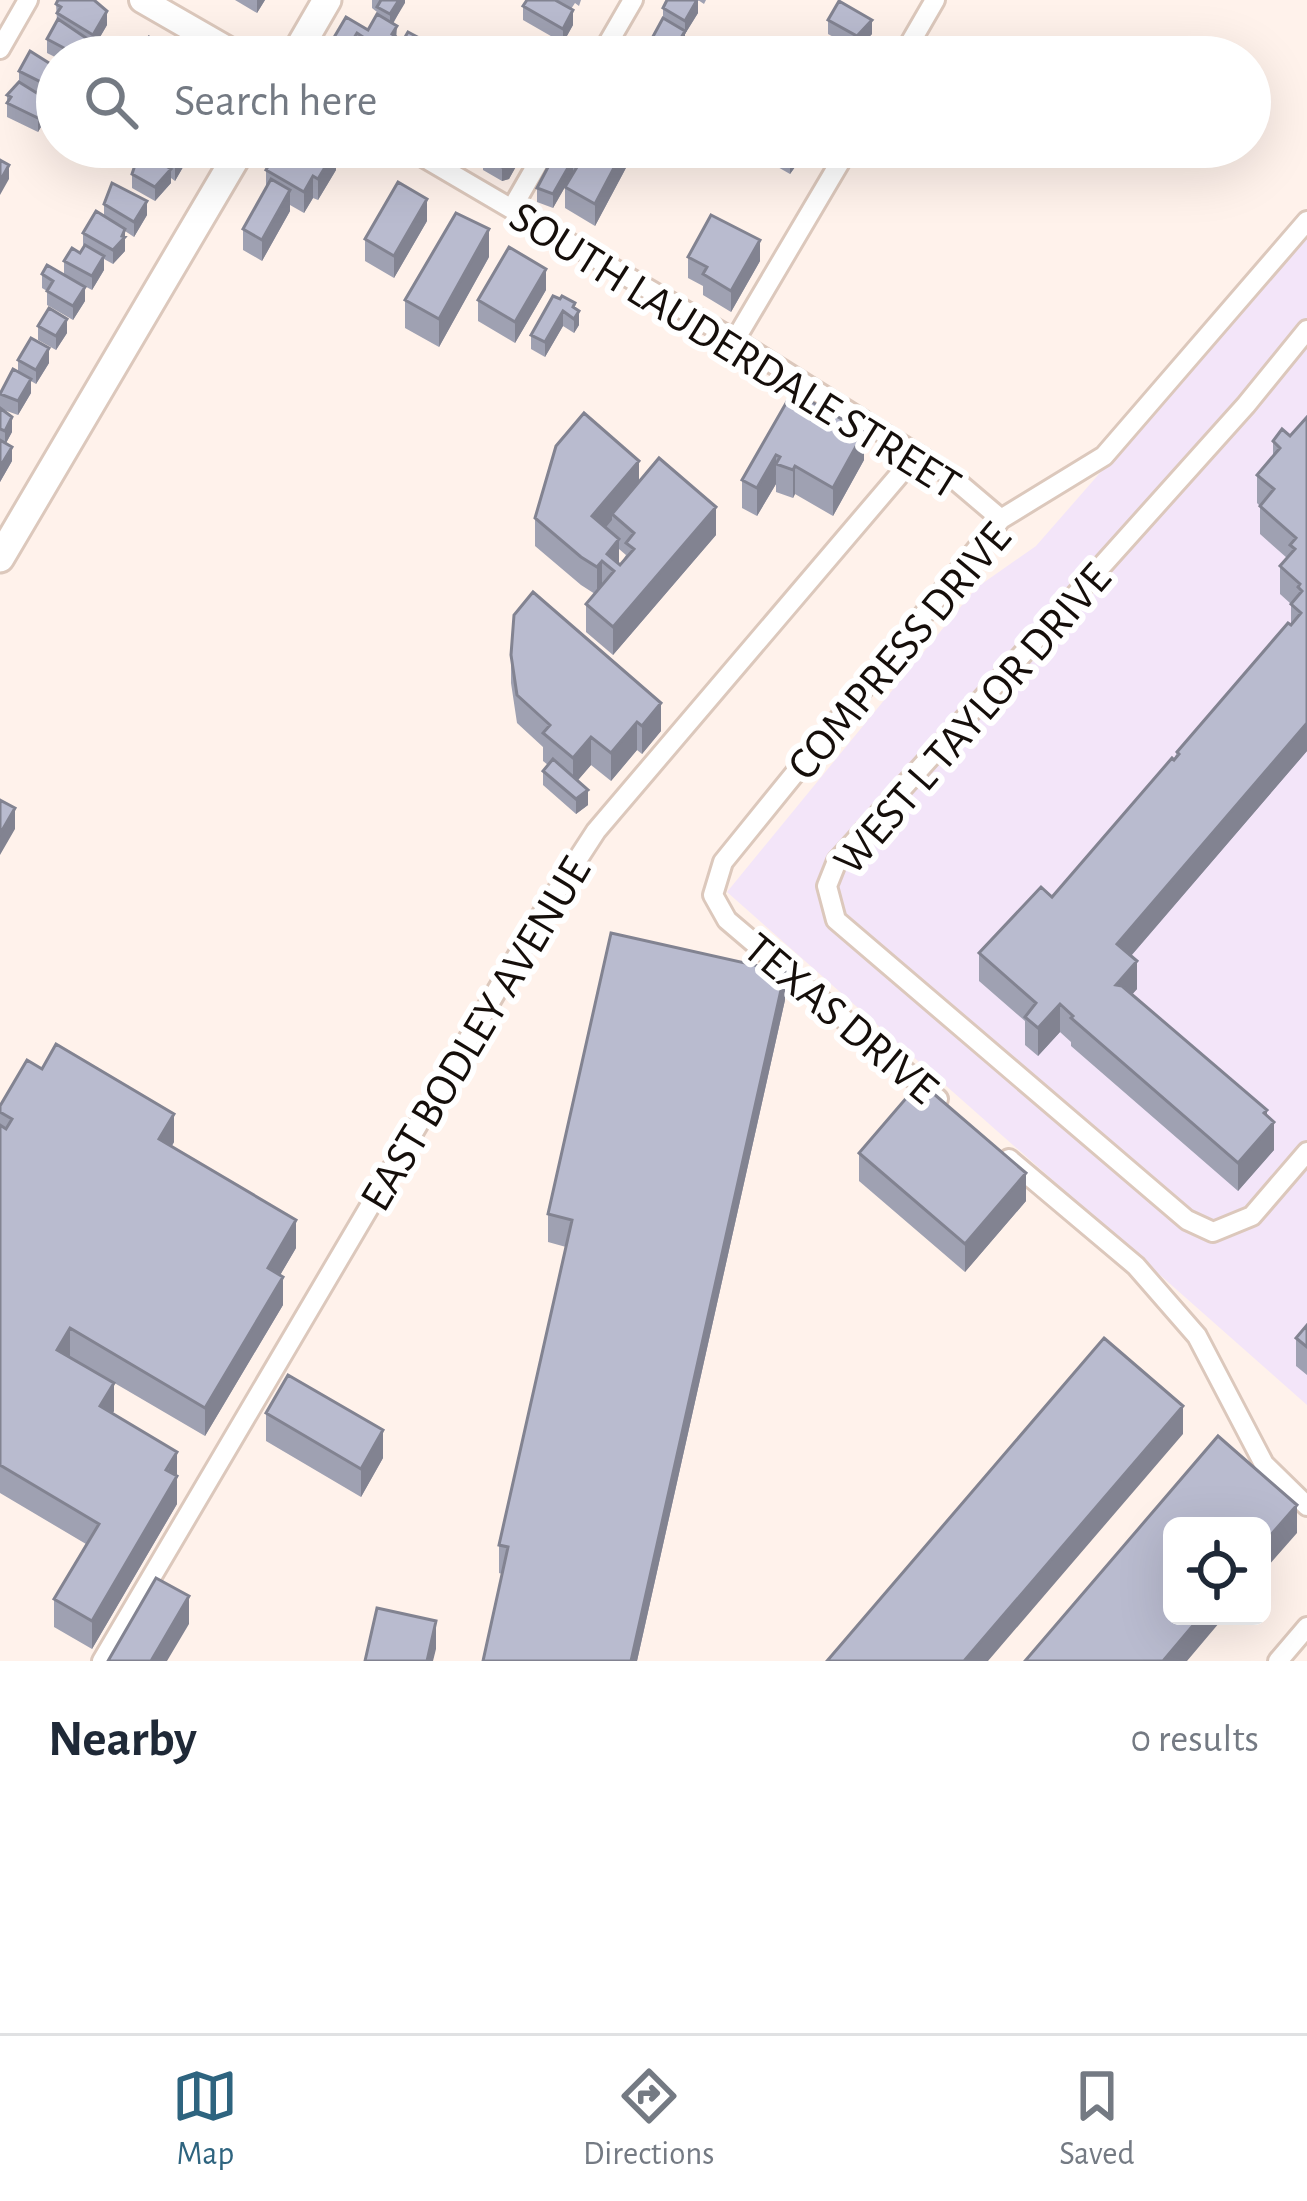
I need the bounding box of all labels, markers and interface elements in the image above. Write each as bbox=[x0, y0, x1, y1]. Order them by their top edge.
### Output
search box bbox=[36, 36, 1271, 168]
icon: search bbox=[78, 69, 144, 135]
text: Search here bbox=[174, 79, 377, 124]
street label: SOUTH LAUDERDALE STREET bbox=[502, 194, 968, 508]
street label: COMPRESS DRIVE bbox=[780, 515, 1020, 789]
street label: WEST L TAYLOR DRIVE bbox=[826, 556, 1120, 884]
street label: EAST BODLEY AVENUE bbox=[353, 850, 599, 1219]
street label: TEXAS DRIVE bbox=[735, 925, 946, 1112]
map controls bbox=[1163, 1517, 1271, 1625]
button: locate bbox=[1163, 1517, 1271, 1625]
text: Nearby bbox=[48, 1714, 197, 1765]
text: 0 results bbox=[1131, 1720, 1259, 1759]
tab: Map bbox=[172, 2063, 238, 2175]
tab: Directions bbox=[583, 2063, 714, 2175]
tab: Saved bbox=[1059, 2063, 1135, 2175]

